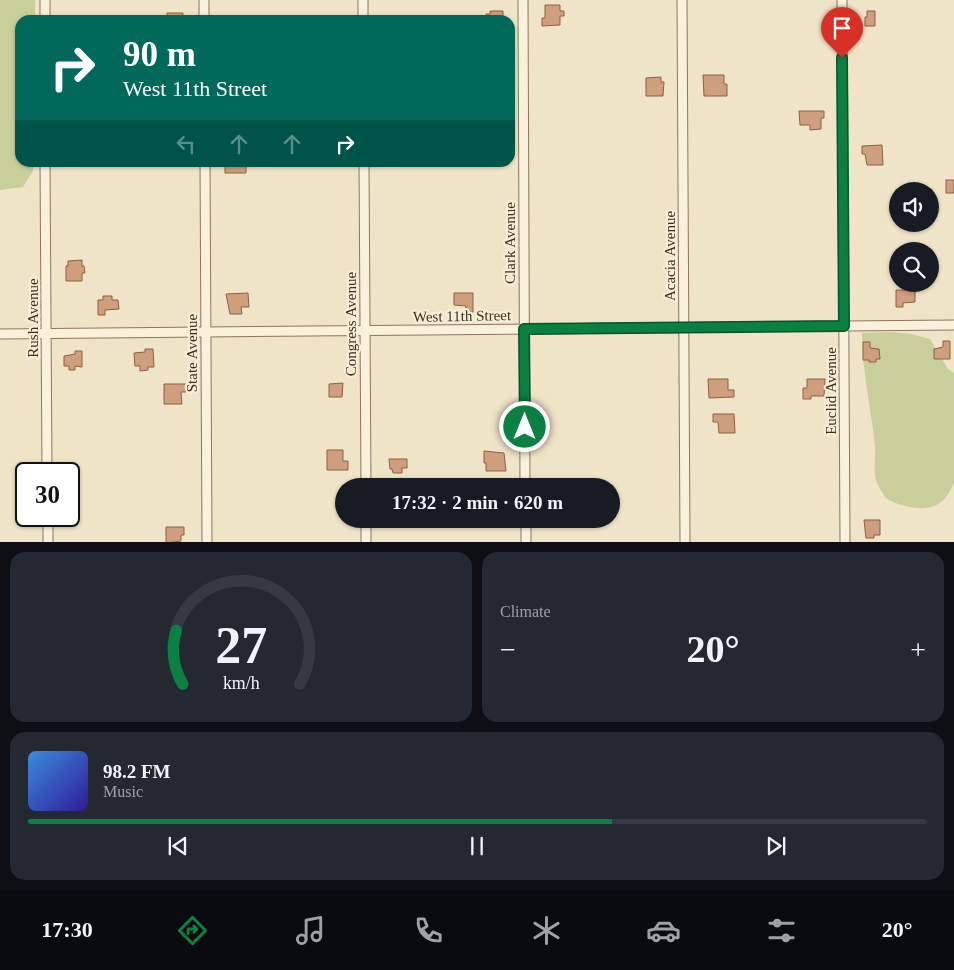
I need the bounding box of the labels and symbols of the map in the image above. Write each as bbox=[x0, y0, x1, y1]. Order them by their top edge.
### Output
pin bbox=[821, 7, 863, 58]
street label: Clark Avenue bbox=[502, 202, 518, 284]
street label: Acacia Avenue bbox=[662, 211, 678, 301]
street label: Congress Avenue bbox=[343, 272, 359, 376]
street label: Rush Avenue bbox=[25, 278, 41, 358]
street label: West 11th Street bbox=[413, 307, 512, 325]
street label: State Avenue bbox=[184, 313, 200, 392]
street label: Euclid Avenue bbox=[823, 347, 839, 435]
position arrow bbox=[498, 400, 550, 452]
speed limit sign: 30 bbox=[15, 462, 80, 527]

